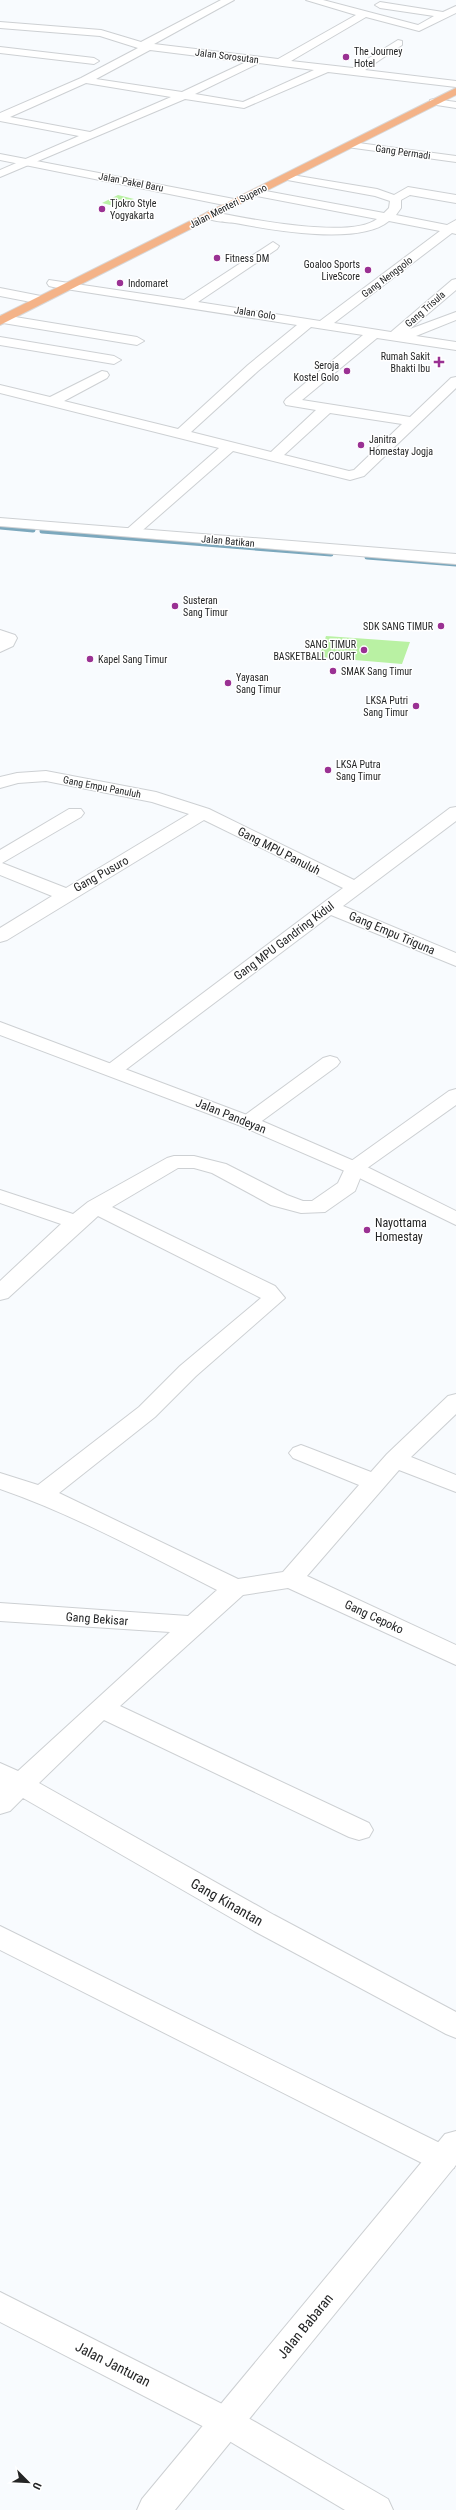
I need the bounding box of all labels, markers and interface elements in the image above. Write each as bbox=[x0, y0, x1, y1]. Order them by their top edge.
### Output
place label: The Journey Hotel bbox=[354, 46, 402, 69]
street label: Jalan Sorosutan bbox=[195, 47, 260, 65]
marker: The Journey Hotel bbox=[341, 52, 351, 62]
street label: Gang Permadi bbox=[375, 143, 431, 161]
street label: Jalan Pakel Baru bbox=[98, 170, 165, 194]
street label: Jalan Menteri Supeno bbox=[187, 182, 269, 230]
place label: Tjokro Style Yogyakarta bbox=[110, 198, 157, 221]
marker: Tjokro Style Yogyakarta bbox=[97, 204, 107, 214]
marker: Fitness DM bbox=[212, 253, 222, 263]
place label: Fitness DM bbox=[225, 253, 269, 264]
street label: Gang Nenggolo bbox=[359, 254, 415, 300]
place label: Goaloo Sports LiveScore bbox=[304, 259, 360, 282]
marker: Goaloo Sports LiveScore bbox=[363, 265, 373, 275]
marker: Indomaret bbox=[115, 278, 125, 288]
place label: Indomaret bbox=[128, 278, 168, 289]
street label: Gang Trisula bbox=[403, 289, 447, 329]
street label: Jalan Golo bbox=[233, 304, 277, 322]
place label: Rumah Sakit Bhakti Ibu bbox=[381, 351, 430, 374]
marker: Rumah Sakit Bhakti Ibu bbox=[433, 356, 445, 368]
place label: Seroja Kostel Golo bbox=[294, 360, 339, 383]
marker: Seroja Kostel Golo bbox=[342, 366, 352, 376]
place label: Janitra Homestay Jogja bbox=[369, 434, 433, 457]
marker: Janitra Homestay Jogja bbox=[356, 440, 366, 450]
street label: Jalan Batikan bbox=[201, 533, 255, 549]
place label: Susteran Sang Timur bbox=[183, 595, 228, 618]
marker: Susteran Sang Timur bbox=[170, 601, 180, 611]
place label: SDK SANG TIMUR bbox=[363, 621, 434, 632]
marker: SDK SANG TIMUR bbox=[436, 621, 446, 631]
place label: SANG TIMUR BASKETBALL COURT bbox=[273, 639, 357, 662]
marker: SANG TIMUR BASKETBALL COURT bbox=[359, 645, 369, 655]
marker: Kapel Sang Timur bbox=[85, 654, 95, 664]
place label: Kapel Sang Timur bbox=[98, 654, 167, 665]
marker: SMAK Sang Timur bbox=[328, 666, 338, 676]
place label: SMAK Sang Timur bbox=[341, 666, 412, 677]
place label: Yayasan Sang Timur bbox=[236, 672, 281, 695]
marker: Yayasan Sang Timur bbox=[223, 678, 233, 688]
place label: LKSA Putri Sang Timur bbox=[363, 695, 408, 718]
marker: LKSA Putri Sang Timur bbox=[411, 701, 421, 711]
place label: LKSA Putra Sang Timur bbox=[336, 759, 381, 782]
marker: LKSA Putra Sang Timur bbox=[323, 765, 333, 775]
street label: Gang Empu Panuluh bbox=[62, 774, 142, 800]
street label: Gang MPU Panuluh bbox=[235, 824, 323, 878]
street label: Gang Pusuro bbox=[71, 853, 131, 895]
street label: Gang MPU Gandring Kidul bbox=[231, 899, 337, 983]
street label: Gang Empu Triguna bbox=[347, 909, 437, 958]
street label: Jalan Pandeyan bbox=[194, 1096, 268, 1137]
place label: Nayottama Homestay bbox=[375, 1216, 427, 1244]
marker: Nayottama Homestay bbox=[362, 1225, 372, 1235]
street label: Gang Cepoko bbox=[342, 1597, 406, 1637]
street label: Gang Bekisar bbox=[65, 1610, 129, 1628]
street label: Gang Kinantan bbox=[188, 1875, 266, 1929]
street label: Jalan Babaran bbox=[274, 2290, 336, 2362]
street label: Jalan Janturan bbox=[73, 2338, 153, 2390]
north arrow bbox=[8, 2462, 48, 2502]
text: U bbox=[29, 2480, 44, 2491]

